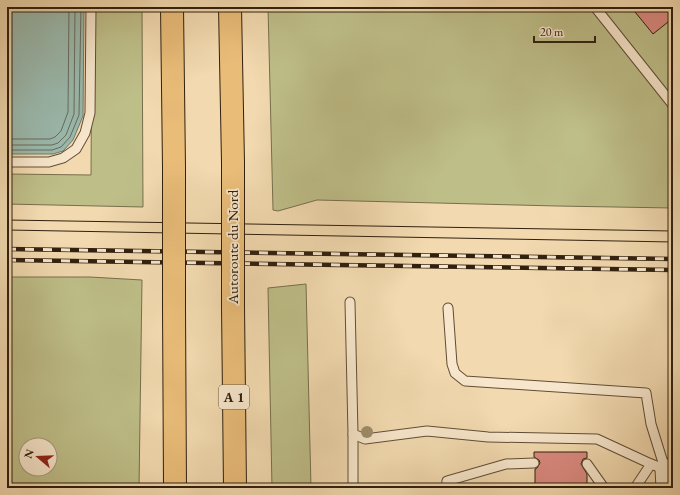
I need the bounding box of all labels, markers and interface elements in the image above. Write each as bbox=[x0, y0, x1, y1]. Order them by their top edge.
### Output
scale bar bbox=[534, 18, 595, 44]
text: 20 m bbox=[540, 24, 564, 40]
street label: Autoroute du Nord bbox=[223, 189, 242, 305]
road number: A 1 bbox=[219, 385, 249, 409]
north arrow bbox=[18, 437, 58, 477]
text: N bbox=[20, 447, 37, 460]

